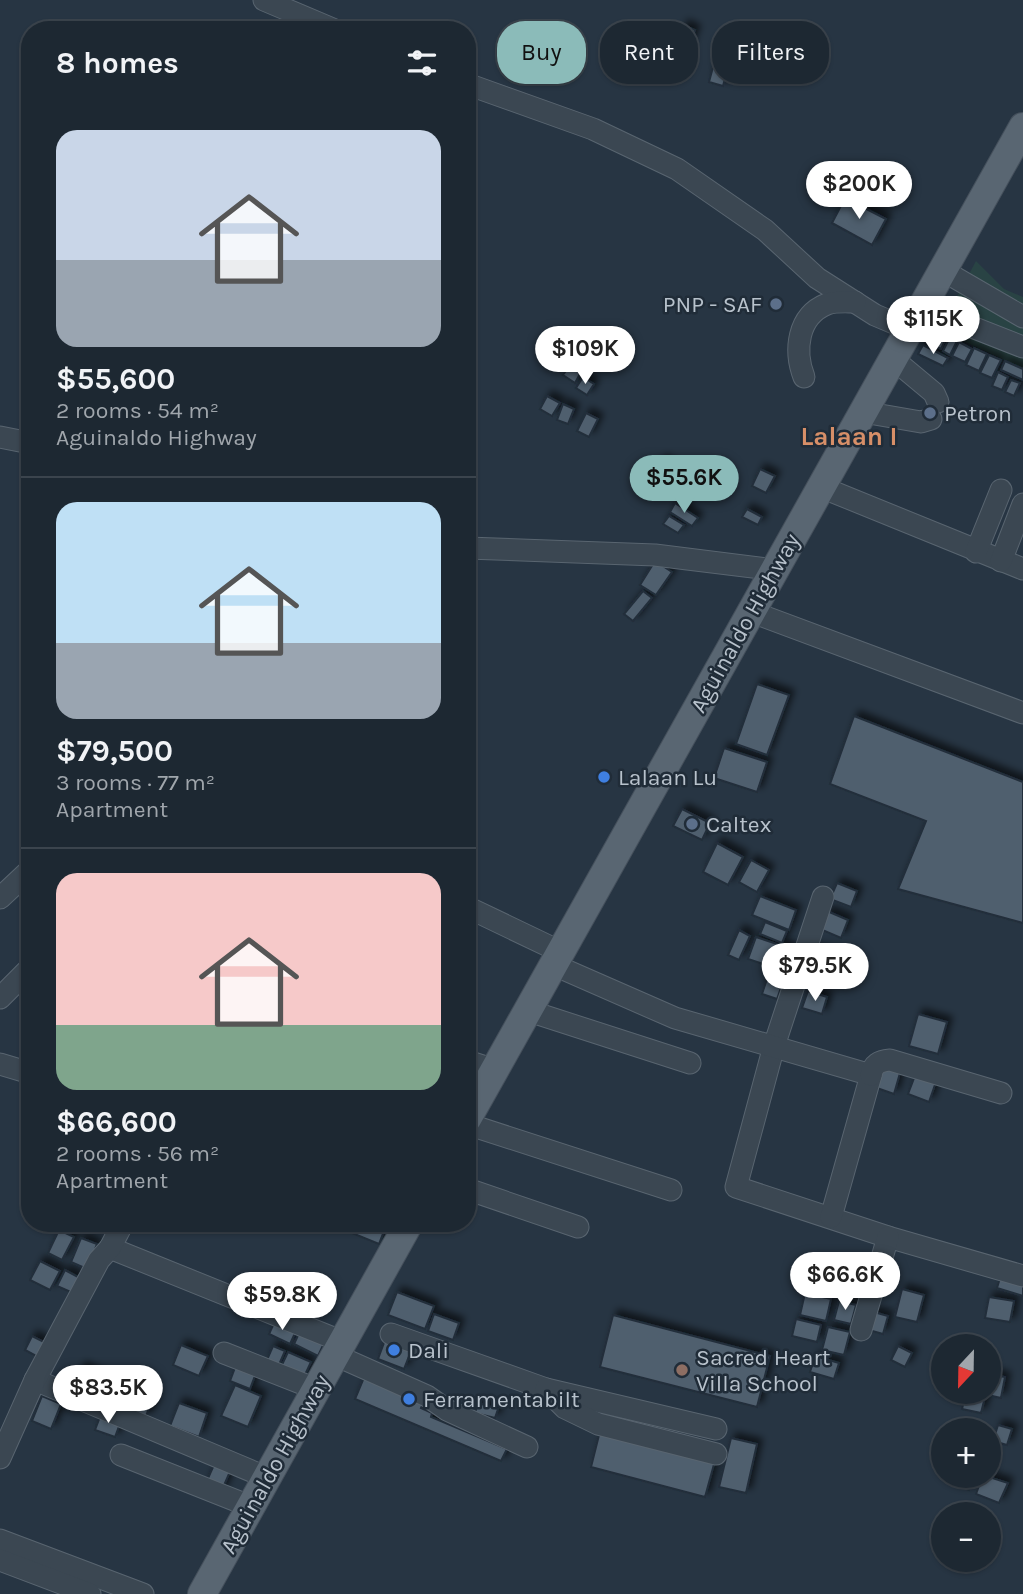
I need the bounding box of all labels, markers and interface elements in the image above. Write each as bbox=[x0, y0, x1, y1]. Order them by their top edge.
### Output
chip: Buy bbox=[497, 21, 586, 84]
chip: Rent bbox=[600, 21, 698, 84]
chip: Filters bbox=[712, 21, 829, 84]
icon: filters bbox=[403, 44, 441, 82]
text: 8 homes bbox=[56, 45, 179, 81]
pin: $200K bbox=[810, 162, 908, 221]
text: $200K bbox=[822, 170, 896, 197]
icon: home bbox=[186, 176, 312, 302]
place label: PNP - SAF bbox=[663, 291, 762, 318]
marker: PNP - SAF bbox=[768, 296, 784, 312]
pin: $115K bbox=[884, 296, 982, 356]
text: $115K bbox=[903, 305, 963, 332]
pin: $109K bbox=[536, 326, 634, 386]
text: $109K bbox=[551, 335, 619, 362]
text: $55,600 bbox=[56, 361, 175, 397]
text: 2 rooms · 54 m² bbox=[56, 397, 219, 424]
place label: Petron bbox=[944, 400, 1012, 427]
marker: Petron bbox=[922, 405, 938, 421]
district label: Lalaan I bbox=[800, 421, 898, 452]
text: Aguinaldo Highway bbox=[56, 424, 257, 451]
pin: $55.6K bbox=[627, 456, 741, 515]
text: $55.6K bbox=[646, 464, 722, 491]
street label: Aguinaldo Highway bbox=[685, 528, 806, 717]
icon: home bbox=[186, 548, 312, 674]
text: $79,500 bbox=[56, 733, 173, 769]
place label: Lalaan Lu bbox=[618, 764, 717, 791]
text: 3 rooms · 77 m² bbox=[56, 769, 215, 796]
marker: Lalaan Lu bbox=[596, 769, 612, 785]
text: Apartment bbox=[56, 796, 168, 823]
place label: Caltex bbox=[706, 811, 772, 838]
marker: Caltex bbox=[684, 816, 700, 832]
icon: home bbox=[186, 919, 312, 1045]
pin: $79.5K bbox=[758, 944, 872, 1003]
text: $79.5K bbox=[778, 952, 852, 979]
text: $66,600 bbox=[56, 1104, 177, 1140]
text: 2 rooms · 56 m² bbox=[56, 1140, 219, 1167]
text: Apartment bbox=[56, 1167, 168, 1194]
pin: $66.6K bbox=[788, 1252, 902, 1312]
text: $66.6K bbox=[806, 1261, 884, 1288]
pin: $59.8K bbox=[225, 1272, 339, 1332]
text: $59.8K bbox=[243, 1281, 321, 1308]
north arrow bbox=[931, 1334, 1001, 1404]
map controls bbox=[931, 1334, 1001, 1572]
place label: Dali bbox=[408, 1337, 449, 1364]
marker: Dali bbox=[386, 1342, 402, 1358]
place label: Sacred Heart Villa School bbox=[696, 1344, 831, 1397]
marker: Sacred Heart Villa School bbox=[674, 1362, 690, 1378]
pin: $83.5K bbox=[51, 1366, 165, 1425]
street label: Aguinaldo Highway bbox=[215, 1369, 336, 1558]
text: $83.5K bbox=[69, 1374, 147, 1401]
place label: Ferramentabilt bbox=[423, 1386, 580, 1413]
marker: Ferramentabilt bbox=[401, 1391, 417, 1407]
button: + bbox=[931, 1418, 1001, 1488]
button: − bbox=[931, 1502, 1001, 1572]

